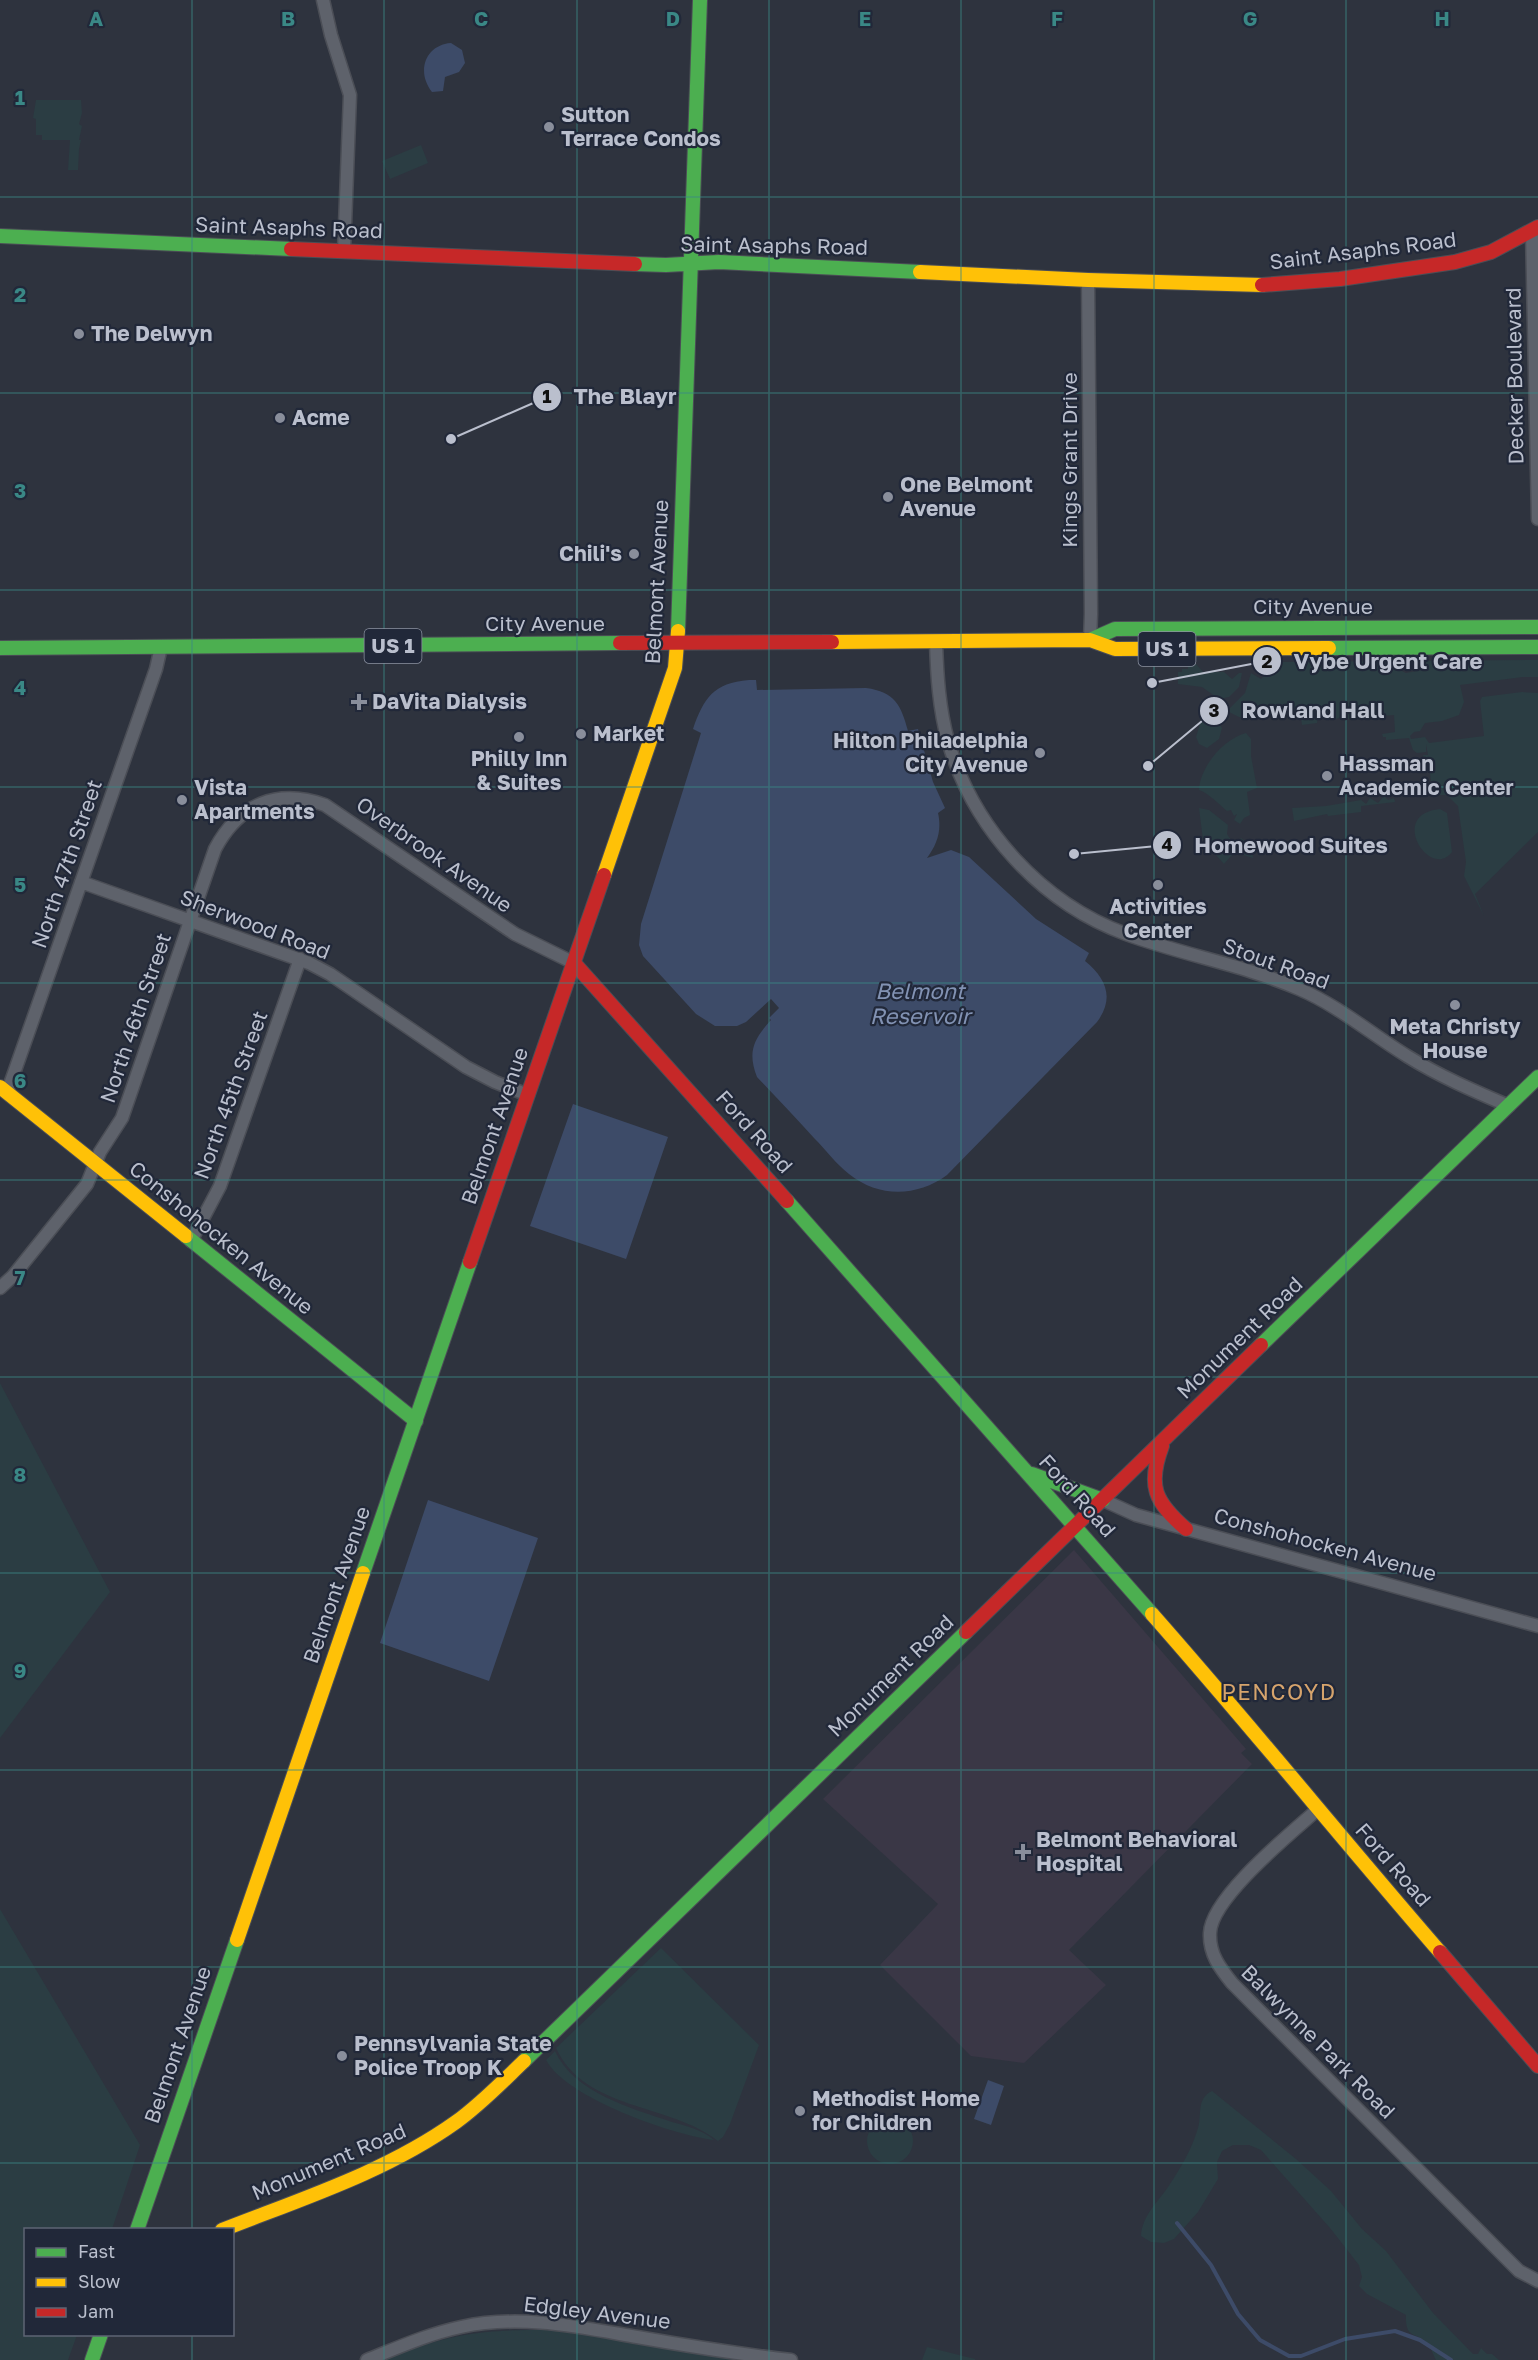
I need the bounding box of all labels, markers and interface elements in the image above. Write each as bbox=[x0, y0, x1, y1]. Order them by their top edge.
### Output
text: A bbox=[89, 6, 103, 30]
text: B bbox=[281, 6, 295, 30]
text: C bbox=[474, 6, 488, 30]
text: D bbox=[666, 6, 680, 30]
text: E bbox=[859, 6, 871, 30]
text: F bbox=[1051, 6, 1063, 30]
text: G bbox=[1243, 6, 1257, 30]
text: H bbox=[1434, 6, 1450, 30]
text: 1 bbox=[15, 85, 25, 109]
place label: Sutton Terrace Condos bbox=[561, 101, 721, 151]
marker: Sutton Terrace Condos bbox=[542, 120, 556, 134]
street label: Saint Asaphs Road bbox=[195, 211, 383, 243]
street label: Saint Asaphs Road bbox=[1268, 226, 1458, 274]
street label: Saint Asaphs Road bbox=[680, 230, 868, 260]
text: 2 bbox=[14, 282, 26, 306]
street label: Decker Boulevard bbox=[1499, 287, 1529, 465]
place label: The Delwyn bbox=[91, 320, 212, 346]
marker: The Delwyn bbox=[72, 327, 86, 341]
street label: Kings Grant Drive bbox=[1056, 372, 1082, 548]
callout: The Blayr bbox=[532, 377, 689, 417]
text: The Blayr bbox=[573, 382, 677, 409]
text: 1 bbox=[542, 385, 552, 407]
place label: Acme bbox=[292, 404, 350, 430]
marker: Acme bbox=[273, 411, 287, 425]
place label: One Belmont Avenue bbox=[900, 471, 1033, 521]
text: 3 bbox=[14, 478, 26, 502]
marker: One Belmont Avenue bbox=[881, 490, 895, 504]
street label: Belmont Avenue bbox=[639, 499, 673, 665]
place label: Chili's bbox=[559, 540, 622, 566]
marker: Chili's bbox=[627, 547, 641, 561]
street label: City Avenue bbox=[1253, 593, 1373, 619]
street label: City Avenue bbox=[485, 610, 605, 636]
road number: US 1 bbox=[364, 629, 422, 663]
road number: US 1 bbox=[1138, 632, 1196, 666]
callout: Vybe Urgent Care bbox=[1252, 641, 1494, 681]
text: Vybe Urgent Care bbox=[1294, 647, 1482, 674]
text: 2 bbox=[1262, 650, 1273, 672]
text: 4 bbox=[14, 675, 26, 699]
place label: DaVita Dialysis bbox=[372, 688, 527, 714]
callout: Rowland Hall bbox=[1199, 691, 1396, 731]
marker: DaVita Dialysis bbox=[350, 693, 368, 711]
text: Rowland Hall bbox=[1242, 696, 1385, 723]
text: 3 bbox=[1209, 699, 1220, 721]
place label: Market bbox=[593, 720, 665, 746]
marker: Market bbox=[574, 727, 588, 741]
place label: Hilton Philadelphia City Avenue bbox=[833, 727, 1028, 777]
marker: Philly Inn & Suites bbox=[512, 730, 526, 744]
place label: Philly Inn & Suites bbox=[471, 745, 567, 795]
marker: Hilton Philadelphia City Avenue bbox=[1033, 746, 1047, 760]
place label: Hassman Academic Center bbox=[1339, 750, 1514, 800]
marker: Hassman Academic Center bbox=[1320, 769, 1334, 783]
place label: Vista Apartments bbox=[194, 774, 315, 824]
street label: North 47th Street bbox=[25, 776, 107, 951]
street label: Overbrook Avenue bbox=[352, 791, 518, 918]
marker: Vista Apartments bbox=[175, 793, 189, 807]
callout: Homewood Suites bbox=[1152, 825, 1400, 865]
text: Homewood Suites bbox=[1194, 831, 1388, 858]
text: 4 bbox=[1161, 833, 1173, 855]
text: 5 bbox=[14, 872, 26, 896]
marker: Activities Center bbox=[1151, 878, 1165, 892]
street label: Sherwood Road bbox=[177, 883, 334, 965]
place label: Activities Center bbox=[1109, 893, 1207, 943]
street label: North 46th Street bbox=[94, 929, 176, 1106]
street label: Stout Road bbox=[1219, 932, 1333, 994]
water label: Belmont Reservoir bbox=[870, 977, 974, 1029]
marker: Meta Christy House bbox=[1448, 998, 1462, 1012]
street label: North 45th Street bbox=[187, 1007, 273, 1182]
place label: Meta Christy House bbox=[1389, 1013, 1521, 1063]
street label: Belmont Avenue bbox=[455, 1044, 533, 1208]
text: 6 bbox=[14, 1068, 26, 1092]
street label: Ford Road bbox=[711, 1085, 799, 1178]
street label: Conshohocken Avenue bbox=[124, 1155, 319, 1319]
text: 7 bbox=[15, 1265, 26, 1289]
street label: Monument Road bbox=[1171, 1271, 1308, 1404]
street label: Ford Road bbox=[1034, 1449, 1122, 1542]
text: 8 bbox=[14, 1462, 26, 1486]
street label: Conshohocken Avenue bbox=[1211, 1502, 1439, 1586]
street label: Belmont Avenue bbox=[297, 1503, 375, 1667]
street label: Monument Road bbox=[822, 1609, 959, 1742]
text: 9 bbox=[14, 1658, 26, 1682]
district label: PENCOYD bbox=[1221, 1678, 1337, 1705]
street label: Ford Road bbox=[1350, 1817, 1437, 1912]
place label: Belmont Behavioral Hospital bbox=[1036, 1826, 1237, 1876]
marker: Belmont Behavioral Hospital bbox=[1014, 1843, 1032, 1861]
street label: Balwynne Park Road bbox=[1236, 1959, 1401, 2124]
street label: Belmont Avenue bbox=[138, 1963, 216, 2127]
place label: Pennsylvania State Police Troop K bbox=[354, 2030, 552, 2080]
marker: Pennsylvania State Police Troop K bbox=[335, 2049, 349, 2063]
place label: Methodist Home for Children bbox=[812, 2085, 980, 2135]
marker: Methodist Home for Children bbox=[793, 2104, 807, 2118]
street label: Monument Road bbox=[248, 2117, 410, 2205]
legend bbox=[24, 2228, 234, 2336]
text: Fast bbox=[78, 2240, 115, 2262]
text: Slow bbox=[78, 2270, 121, 2292]
street label: Edgley Avenue bbox=[522, 2290, 672, 2334]
text: Jam bbox=[78, 2300, 114, 2322]

